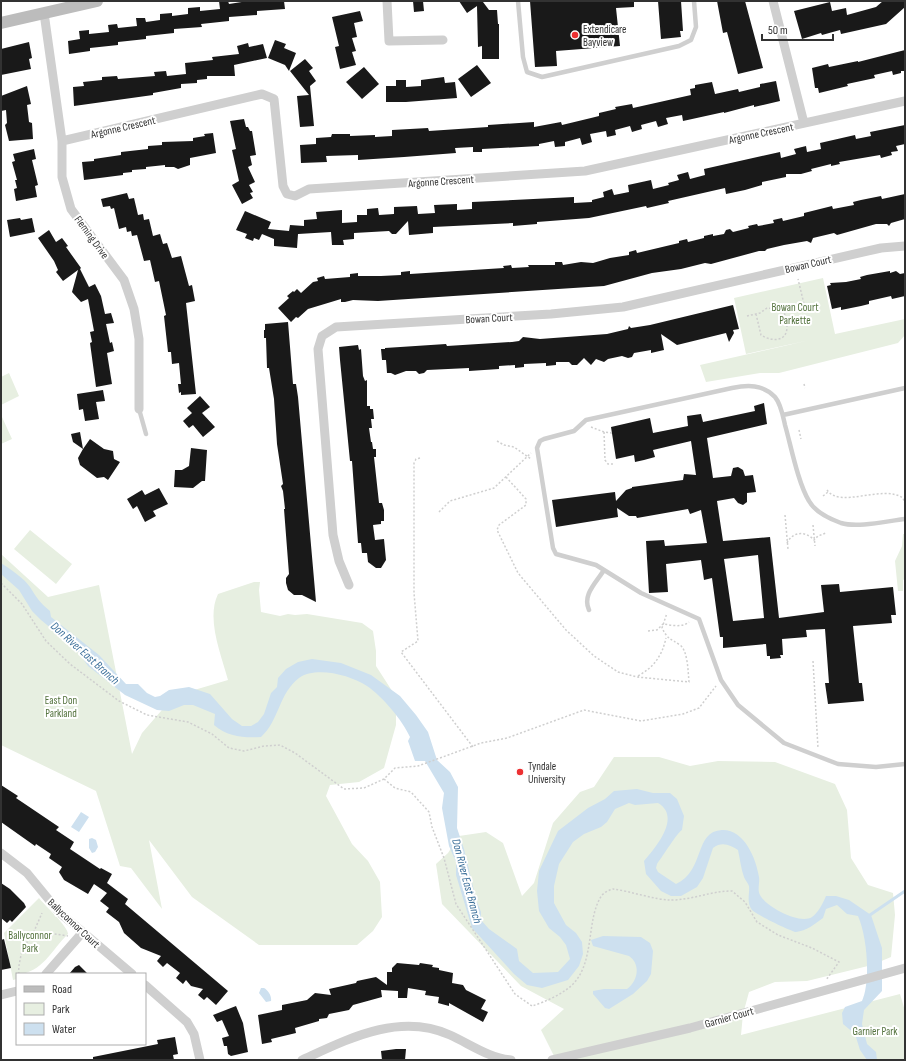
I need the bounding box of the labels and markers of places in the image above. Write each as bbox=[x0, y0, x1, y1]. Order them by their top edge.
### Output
place label: Extendicare Bayview bbox=[583, 23, 627, 49]
marker: Extendicare Bayview bbox=[570, 30, 580, 40]
place label: Tyndale University bbox=[528, 760, 566, 786]
marker: Tyndale University bbox=[515, 767, 525, 777]

